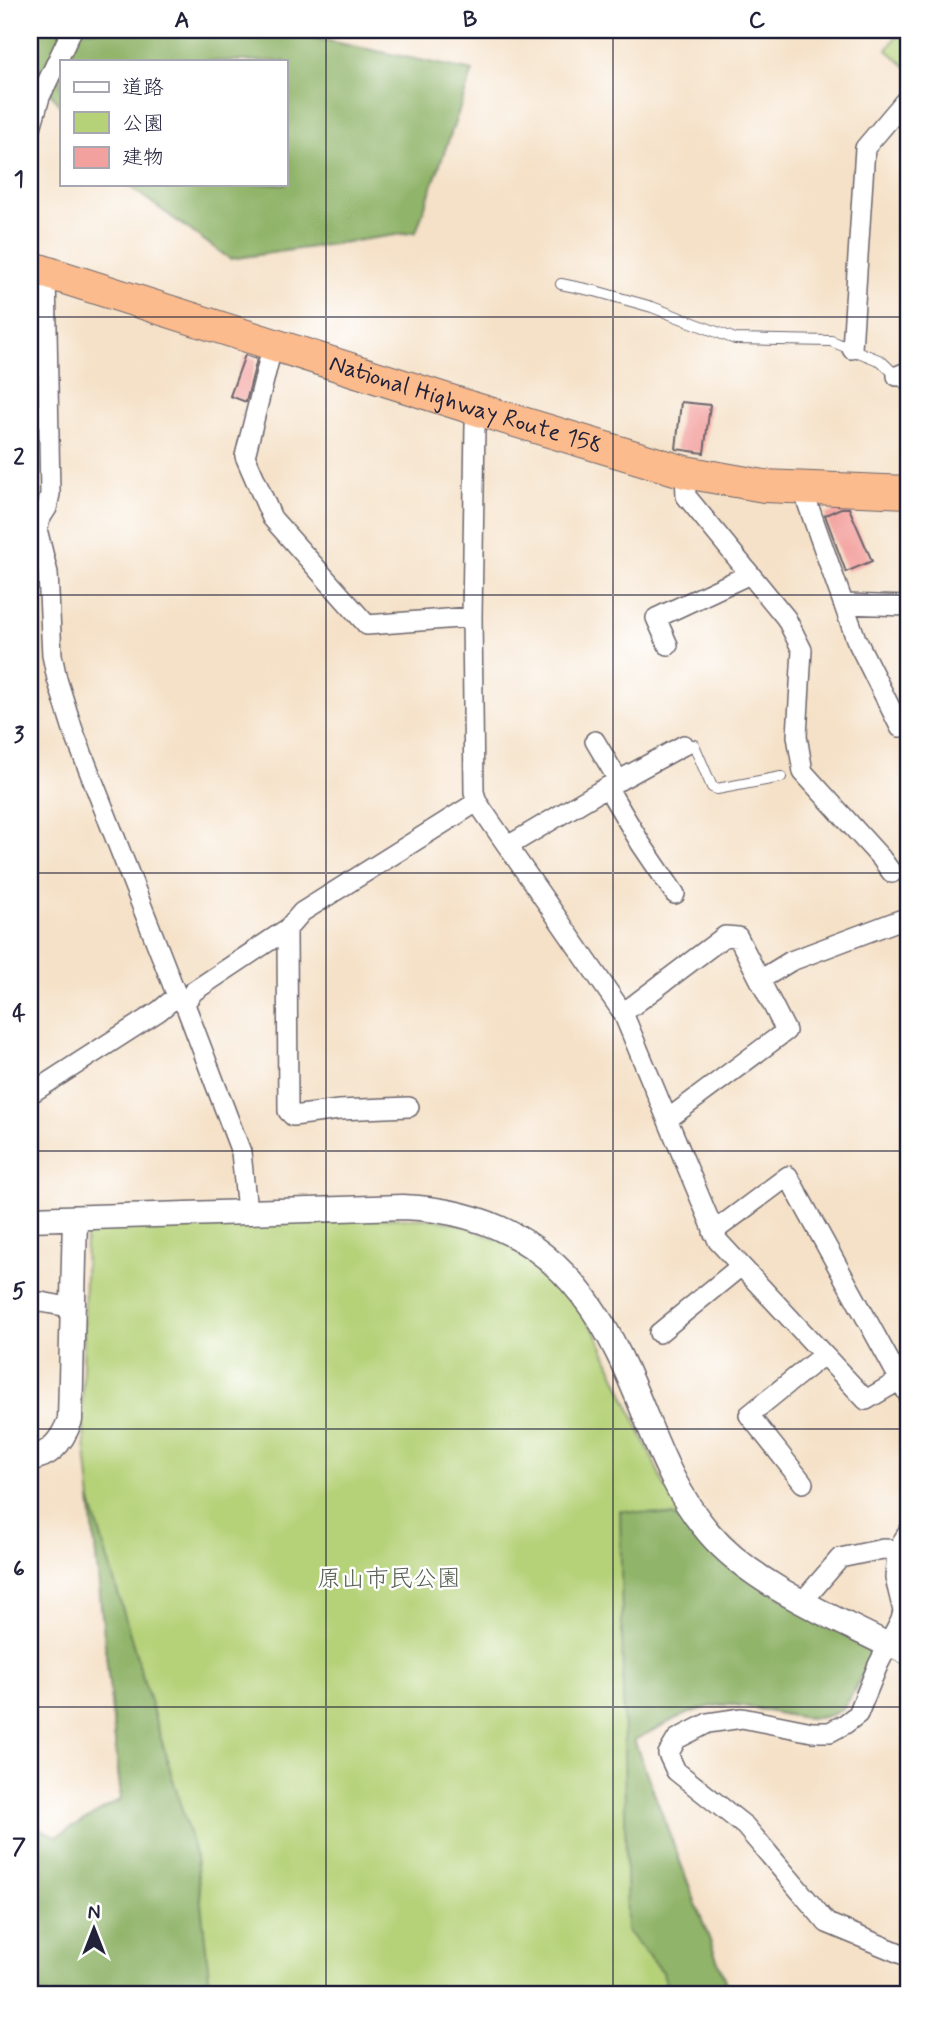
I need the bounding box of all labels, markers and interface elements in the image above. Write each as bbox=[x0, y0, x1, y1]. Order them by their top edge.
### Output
text: A bbox=[174, 6, 190, 36]
text: B bbox=[463, 6, 478, 36]
text: C bbox=[749, 6, 766, 36]
legend bbox=[60, 60, 287, 186]
text: 道路 bbox=[122, 74, 164, 102]
text: 公園 bbox=[122, 110, 164, 138]
text: 建物 bbox=[122, 144, 164, 172]
text: 1 bbox=[14, 165, 24, 195]
street label: National Highway Route 158 bbox=[325, 348, 606, 462]
text: 2 bbox=[13, 443, 25, 473]
text: 3 bbox=[14, 721, 25, 751]
text: 4 bbox=[12, 999, 26, 1029]
text: 5 bbox=[12, 1277, 26, 1307]
text: 6 bbox=[13, 1555, 25, 1585]
park label: 原山市民公園 bbox=[317, 1564, 461, 1595]
text: 7 bbox=[12, 1833, 26, 1863]
north arrow bbox=[60, 1895, 130, 1965]
text: N bbox=[88, 1901, 100, 1926]

